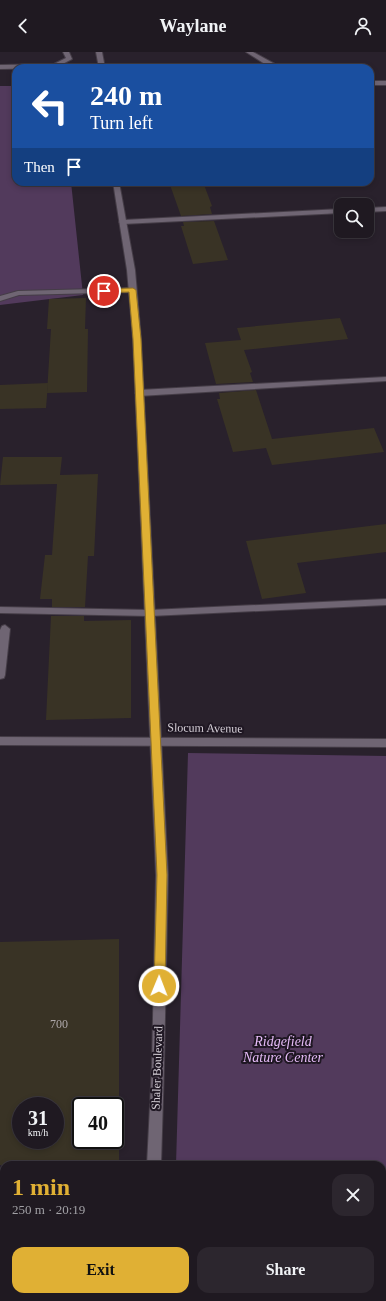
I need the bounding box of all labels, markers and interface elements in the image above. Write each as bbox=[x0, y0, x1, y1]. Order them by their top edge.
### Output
icon: back bbox=[12, 15, 34, 37]
icon: person bbox=[352, 15, 374, 37]
text: Waylane bbox=[159, 16, 227, 36]
icon: left bbox=[24, 80, 76, 132]
text: 240 m bbox=[90, 80, 162, 111]
text: Turn left bbox=[90, 113, 153, 133]
icon: arrive bbox=[63, 156, 85, 178]
text: Then bbox=[24, 159, 55, 175]
map controls bbox=[334, 198, 374, 238]
button: search bbox=[334, 198, 374, 238]
pin bbox=[87, 274, 121, 308]
icon: arrive bbox=[93, 280, 115, 302]
street label: Slocum Avenue bbox=[167, 720, 243, 736]
position arrow bbox=[138, 965, 180, 1007]
house number: 700 bbox=[50, 1017, 68, 1031]
street label: Shaler Boulevard bbox=[149, 1026, 165, 1110]
park label: Ridgefield Nature Center bbox=[242, 1034, 324, 1065]
speed limit sign: 40 bbox=[72, 1097, 124, 1149]
text: 31 bbox=[28, 1107, 48, 1129]
text: km/h bbox=[28, 1127, 48, 1138]
text: 1 min bbox=[12, 1174, 70, 1200]
button: close bbox=[332, 1174, 374, 1216]
text: 250 m · 20:19 bbox=[12, 1202, 85, 1217]
button: Exit bbox=[12, 1247, 189, 1293]
button: Share bbox=[197, 1247, 374, 1293]

